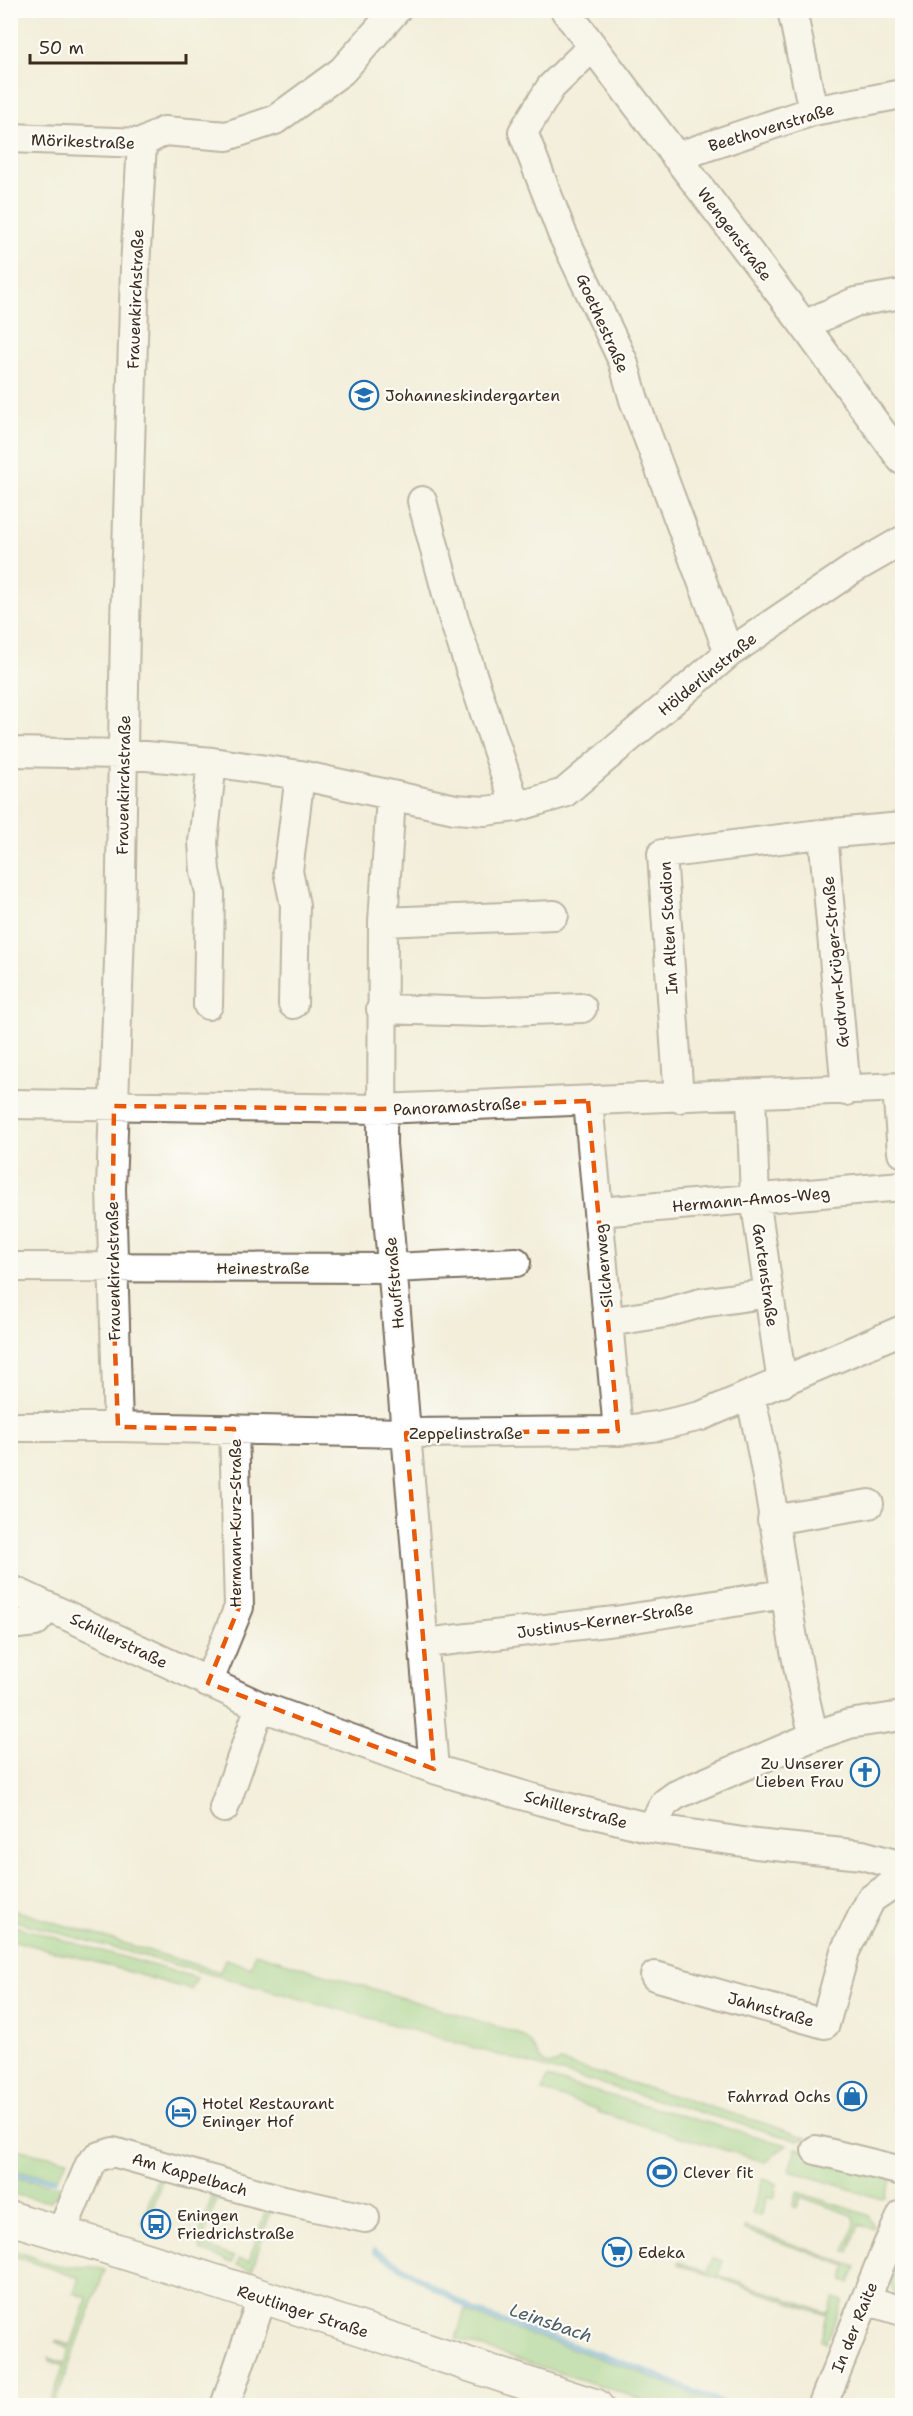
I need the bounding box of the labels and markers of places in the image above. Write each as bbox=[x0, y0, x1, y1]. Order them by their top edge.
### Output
school or university icon: Johanneskindergarten bbox=[348, 379, 380, 411]
place label: Johanneskindergarten bbox=[385, 385, 560, 406]
place label: Zu Unserer Lieben Frau bbox=[755, 1753, 844, 1792]
church icon: Zu Unserer Lieben Frau bbox=[849, 1756, 881, 1788]
shop icon: Fahrrad Ochs bbox=[836, 2080, 868, 2112]
place label: Fahrrad Ochs bbox=[727, 2086, 831, 2107]
place label: Hotel Restaurant Eninger Hof bbox=[202, 2093, 335, 2132]
hotel icon: Hotel Restaurant Eninger Hof bbox=[165, 2096, 197, 2128]
sports icon: Clever fit bbox=[646, 2156, 678, 2188]
place label: Clever fit bbox=[683, 2162, 754, 2183]
place label: Eningen Friedrichstraße bbox=[177, 2205, 295, 2244]
bus stop icon: Eningen Friedrichstraße bbox=[140, 2208, 172, 2240]
supermarket icon: Edeka bbox=[601, 2236, 633, 2268]
place label: Edeka bbox=[638, 2242, 685, 2263]

